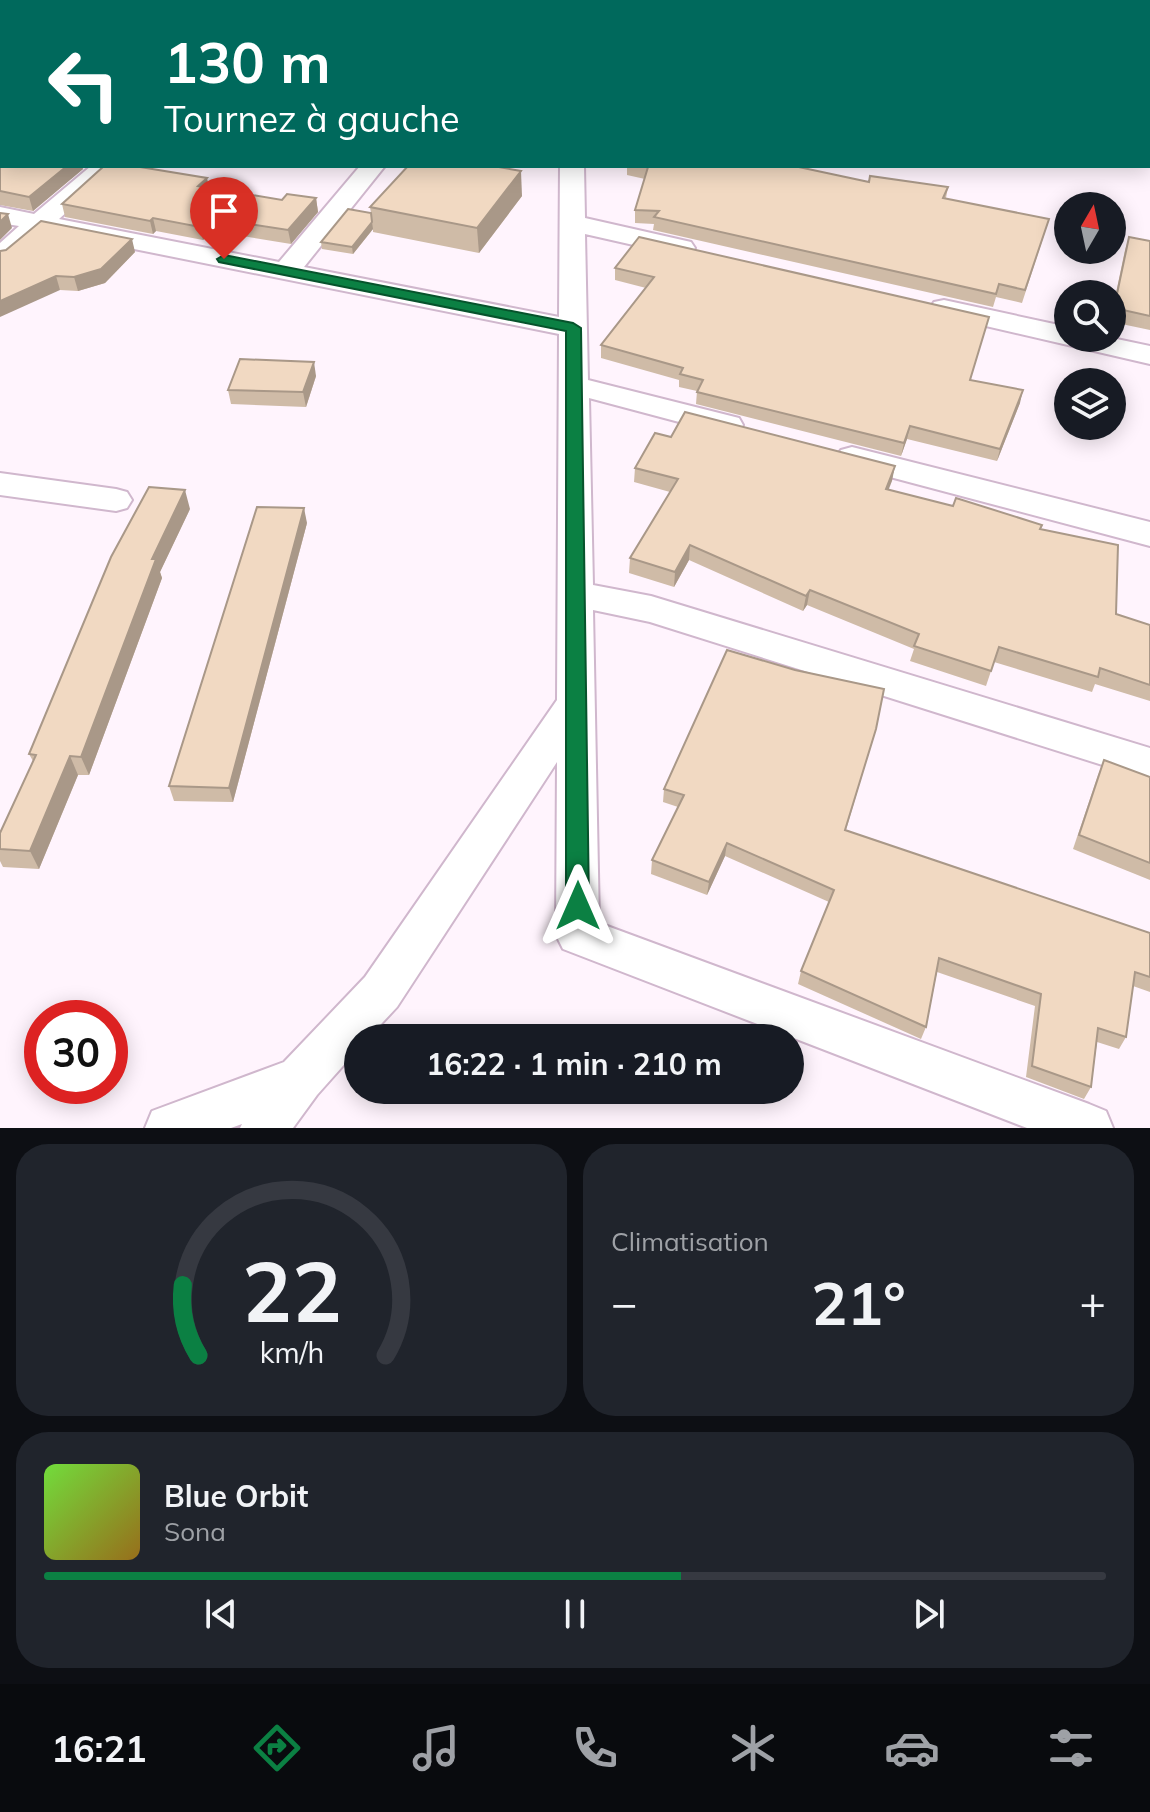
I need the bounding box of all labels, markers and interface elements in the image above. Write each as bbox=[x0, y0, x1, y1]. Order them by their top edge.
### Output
text: 130 m bbox=[164, 27, 331, 97]
icon: left bbox=[32, 32, 136, 136]
text: Tournez à gauche bbox=[164, 96, 460, 141]
pin bbox=[190, 177, 258, 259]
icon: arrive bbox=[202, 189, 246, 233]
north arrow bbox=[1054, 192, 1126, 264]
map controls bbox=[1054, 192, 1126, 440]
button: search bbox=[1054, 280, 1126, 352]
button: layers bbox=[1054, 368, 1126, 440]
position arrow bbox=[536, 864, 620, 948]
speed limit sign: 30 bbox=[24, 1000, 128, 1104]
text: 16:22 · 1 min · 210 m bbox=[426, 1045, 722, 1083]
text: Climatisation bbox=[611, 1225, 769, 1258]
text: 22 bbox=[242, 1238, 341, 1343]
text: 21° bbox=[811, 1265, 906, 1340]
text: − bbox=[611, 1275, 637, 1330]
text: + bbox=[1080, 1275, 1106, 1330]
text: km/h bbox=[259, 1334, 324, 1370]
text: Blue Orbit bbox=[164, 1477, 308, 1515]
text: Sona bbox=[164, 1515, 226, 1548]
icon: previous bbox=[199, 1592, 243, 1636]
icon: pause bbox=[553, 1592, 597, 1636]
icon: next bbox=[907, 1592, 951, 1636]
icon: directions bbox=[249, 1720, 305, 1776]
icon: music bbox=[408, 1720, 464, 1776]
icon: phone bbox=[567, 1720, 623, 1776]
icon: climate bbox=[725, 1720, 781, 1776]
icon: car bbox=[884, 1720, 940, 1776]
icon: filters bbox=[1043, 1720, 1099, 1776]
text: 16:21 bbox=[51, 1726, 147, 1771]

